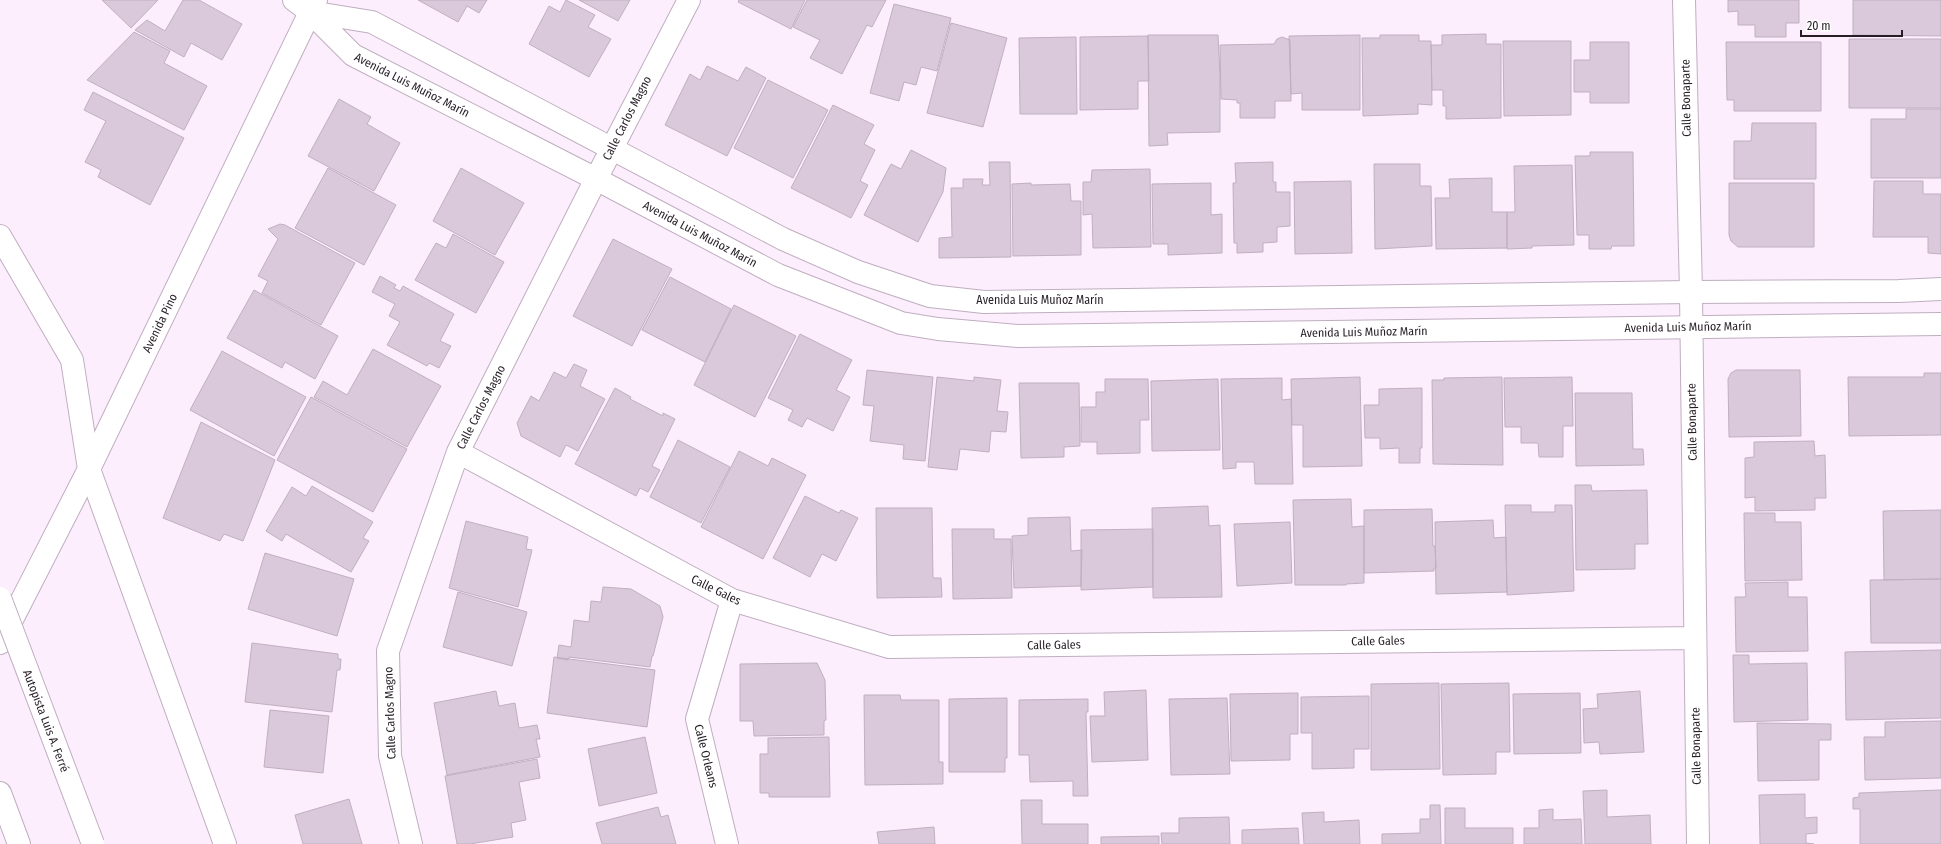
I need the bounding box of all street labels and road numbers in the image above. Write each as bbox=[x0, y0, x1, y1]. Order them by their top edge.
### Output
street label: Avenida Luis Muñoz Marín bbox=[352, 50, 472, 120]
street label: Calle Bonaparte bbox=[1678, 59, 1694, 137]
street label: Calle Carlos Magno bbox=[600, 74, 654, 162]
street label: Avenida Luis Muñoz Marín bbox=[641, 198, 759, 270]
street label: Avenida Pino bbox=[140, 291, 180, 355]
street label: Avenida Luis Muñoz Marín bbox=[976, 293, 1104, 307]
street label: Avenida Luis Muñoz Marín bbox=[1624, 319, 1752, 335]
street label: Avenida Luis Muñoz Marín bbox=[1300, 324, 1428, 340]
street label: Calle Carlos Magno bbox=[454, 363, 508, 451]
street label: Calle Bonaparte bbox=[1684, 383, 1700, 461]
street label: Calle Gales bbox=[689, 572, 743, 608]
street label: Calle Gales bbox=[1351, 634, 1405, 648]
street label: Calle Gales bbox=[1027, 638, 1081, 652]
street label: Calle Carlos Magno bbox=[381, 666, 399, 760]
street label: Autopista Luis A. Ferré bbox=[20, 668, 72, 774]
street label: Calle Bonaparte bbox=[1688, 707, 1704, 785]
street label: Calle Orleans bbox=[691, 723, 721, 789]

